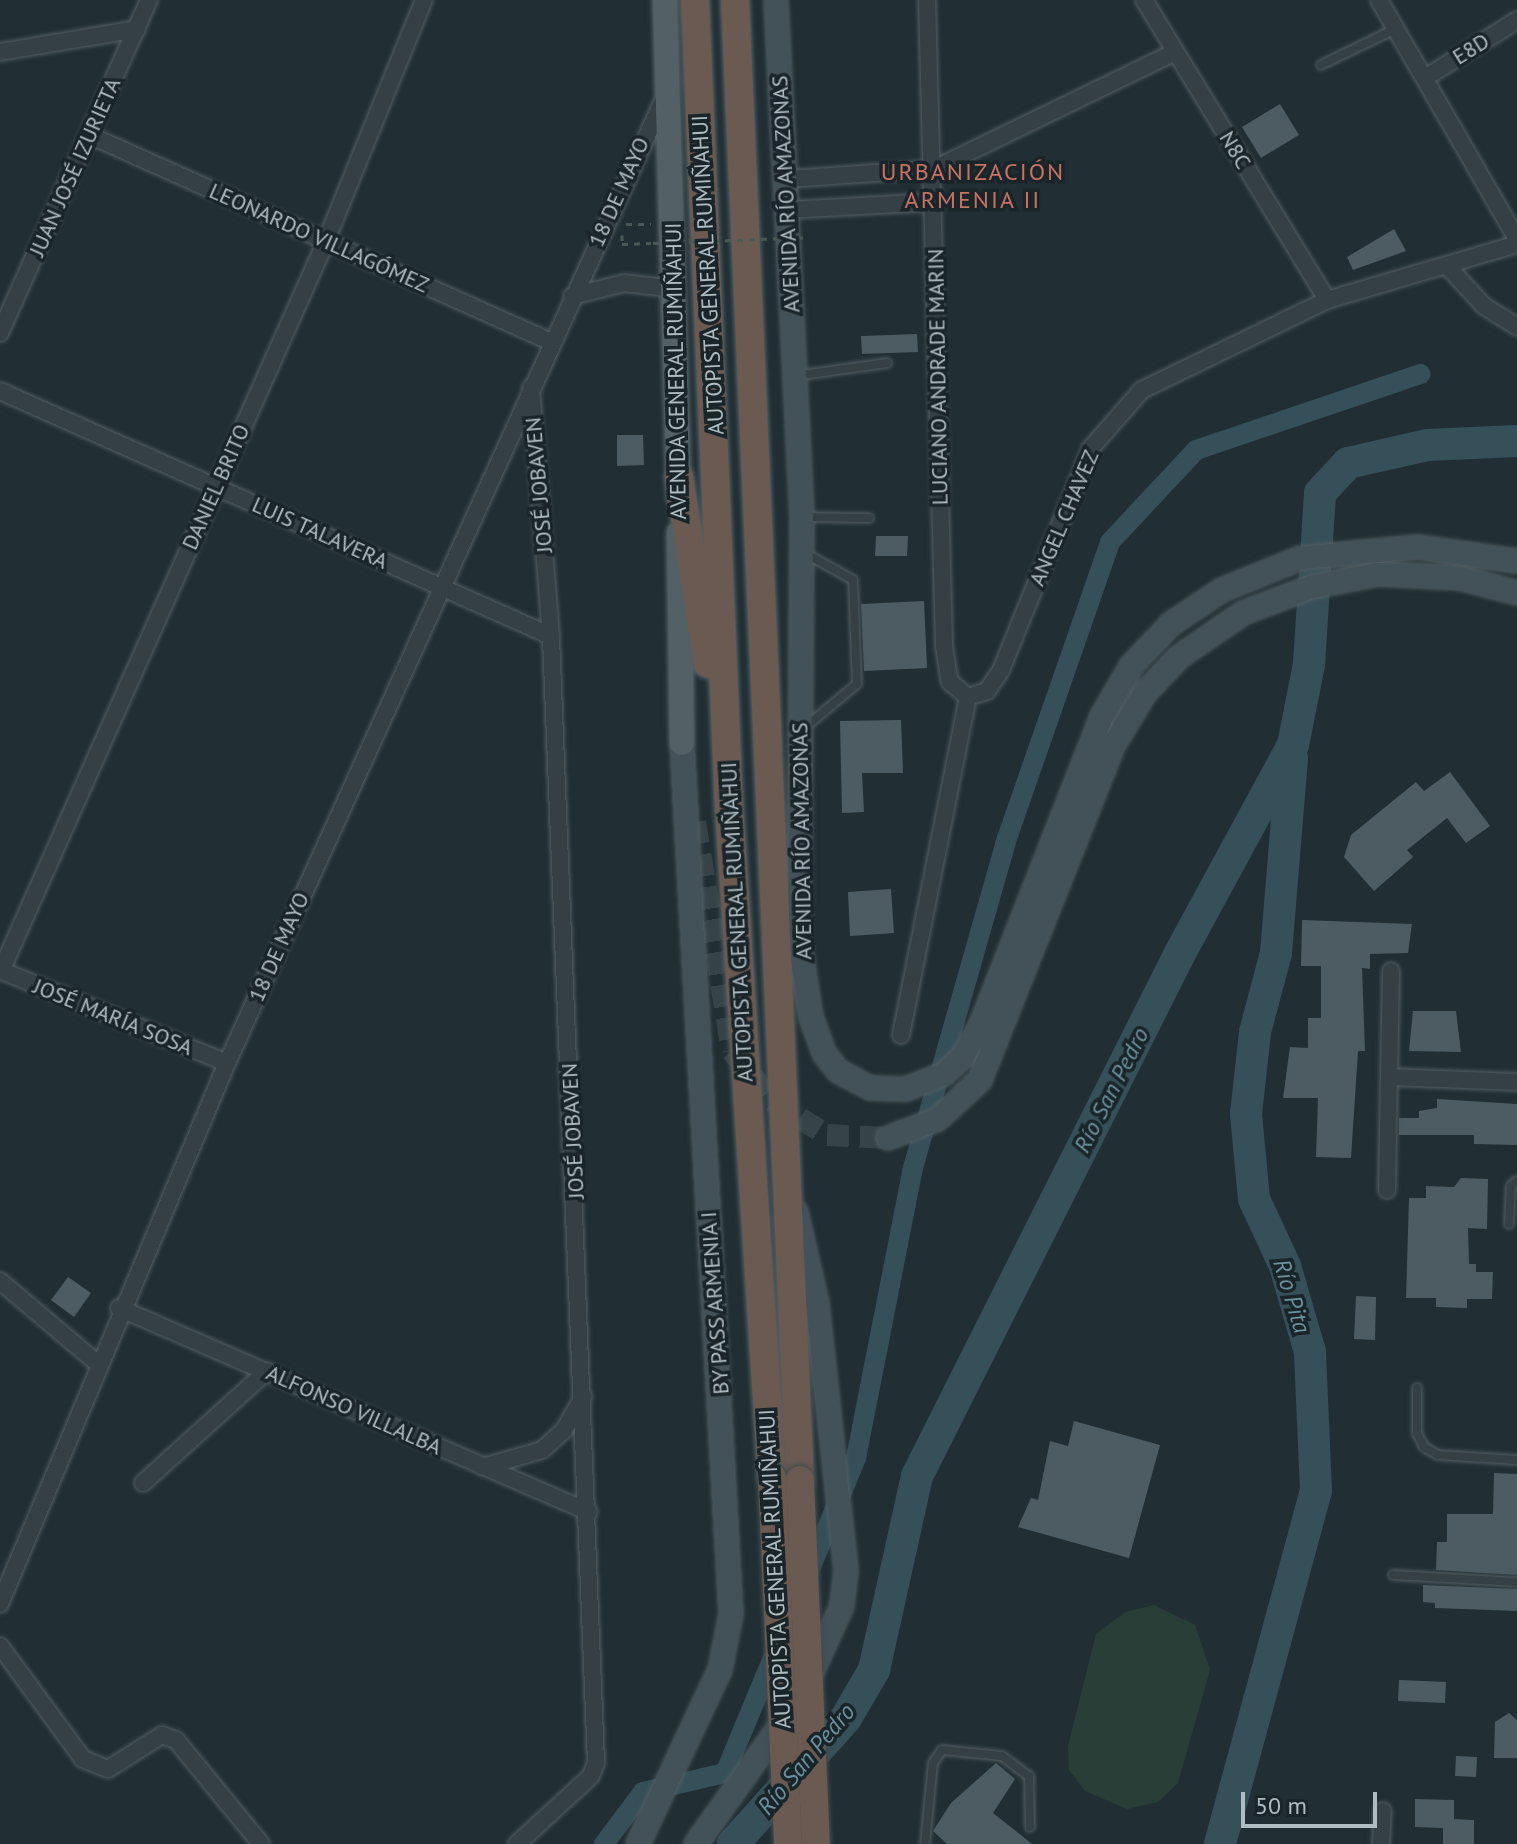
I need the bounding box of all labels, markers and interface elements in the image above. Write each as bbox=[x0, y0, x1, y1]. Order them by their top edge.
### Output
street label: E8D bbox=[1448, 28, 1494, 70]
street label: JUAN JOSÉ IZURIETA bbox=[24, 74, 126, 260]
street label: AVENIDA RÍO AMAZONAS bbox=[767, 74, 805, 314]
street label: AUTOPISTA GENERAL RUMIÑAHUI bbox=[686, 113, 730, 437]
street label: N8C bbox=[1214, 126, 1256, 174]
street label: 18 DE MAYO bbox=[583, 133, 655, 251]
district label: URBANIZACIÓN ARMENIA II bbox=[881, 158, 1065, 214]
street label: LEONARDO VILLAGÓMEZ bbox=[205, 178, 433, 298]
street label: AVENIDA GENERAL RUMIÑAHUI bbox=[660, 221, 692, 521]
street label: LUCIANO ANDRADE MARIN bbox=[923, 248, 953, 506]
street label: JOSÉ JOBAVEN bbox=[520, 416, 558, 554]
street label: DANIEL BRITO bbox=[176, 420, 256, 554]
street label: ANGEL CHAVEZ bbox=[1023, 446, 1105, 590]
street label: LUIS TALAVERA bbox=[248, 491, 392, 575]
street label: AVENIDA RÍO AMAZONAS bbox=[787, 721, 817, 961]
street label: AUTOPISTA GENERAL RUMIÑAHUI bbox=[715, 760, 759, 1084]
street label: 18 DE MAYO bbox=[243, 888, 315, 1006]
street label: JOSÉ MARÍA SOSA bbox=[29, 973, 197, 1061]
water label: Río San Pedro bbox=[1067, 1023, 1155, 1157]
street label: JOSÉ JOBAVEN bbox=[556, 1062, 590, 1200]
street label: BY PASS ARMENIA I bbox=[695, 1210, 735, 1396]
water label: Río Pita bbox=[1267, 1255, 1317, 1337]
street label: ALFONSO VILLALBA bbox=[262, 1359, 446, 1461]
street label: AUTOPISTA GENERAL RUMIÑAHUI bbox=[753, 1407, 797, 1731]
water label: Río San Pedro bbox=[751, 1697, 861, 1821]
scale bar bbox=[1245, 1776, 1381, 1826]
text: 50 m bbox=[1255, 1790, 1307, 1821]

